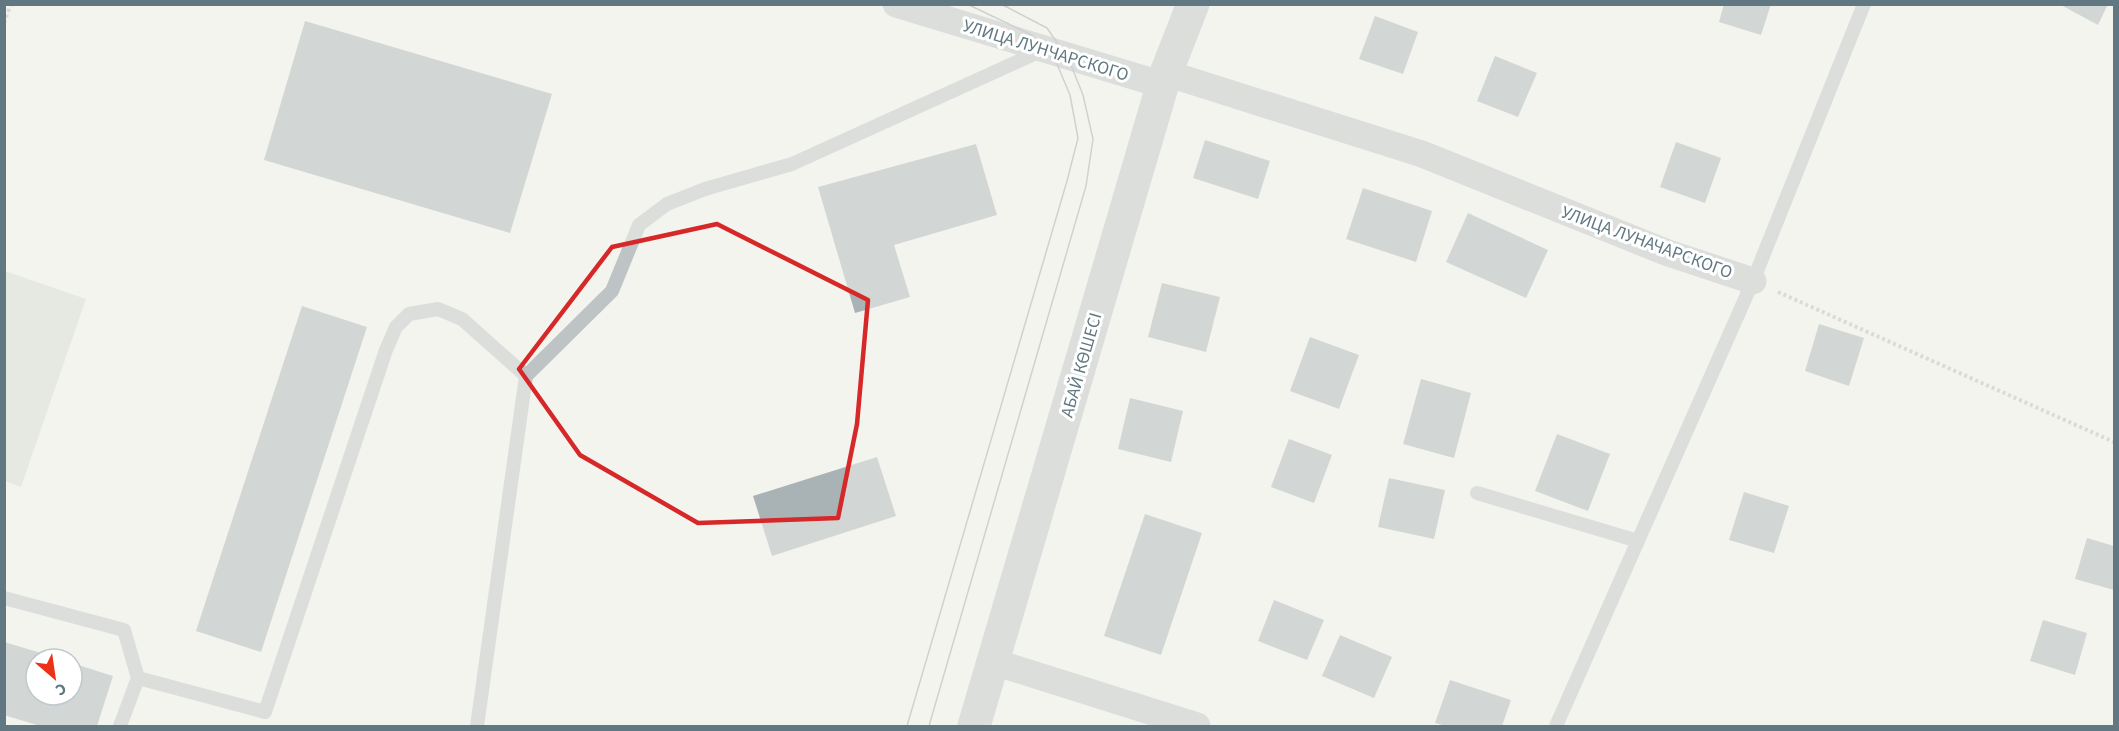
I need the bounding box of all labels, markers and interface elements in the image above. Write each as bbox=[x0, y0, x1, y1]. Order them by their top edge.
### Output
street label: УЛИЦА ЛУНЧАРСКОГО bbox=[960, 13, 1132, 88]
street label: УЛИЦА ЛУНАЧАРСКОГО bbox=[1558, 200, 1736, 285]
street label: АБАЙ КӨШЕСІ bbox=[1055, 310, 1108, 420]
north arrow bbox=[24, 647, 84, 707]
text: С bbox=[51, 677, 70, 701]

